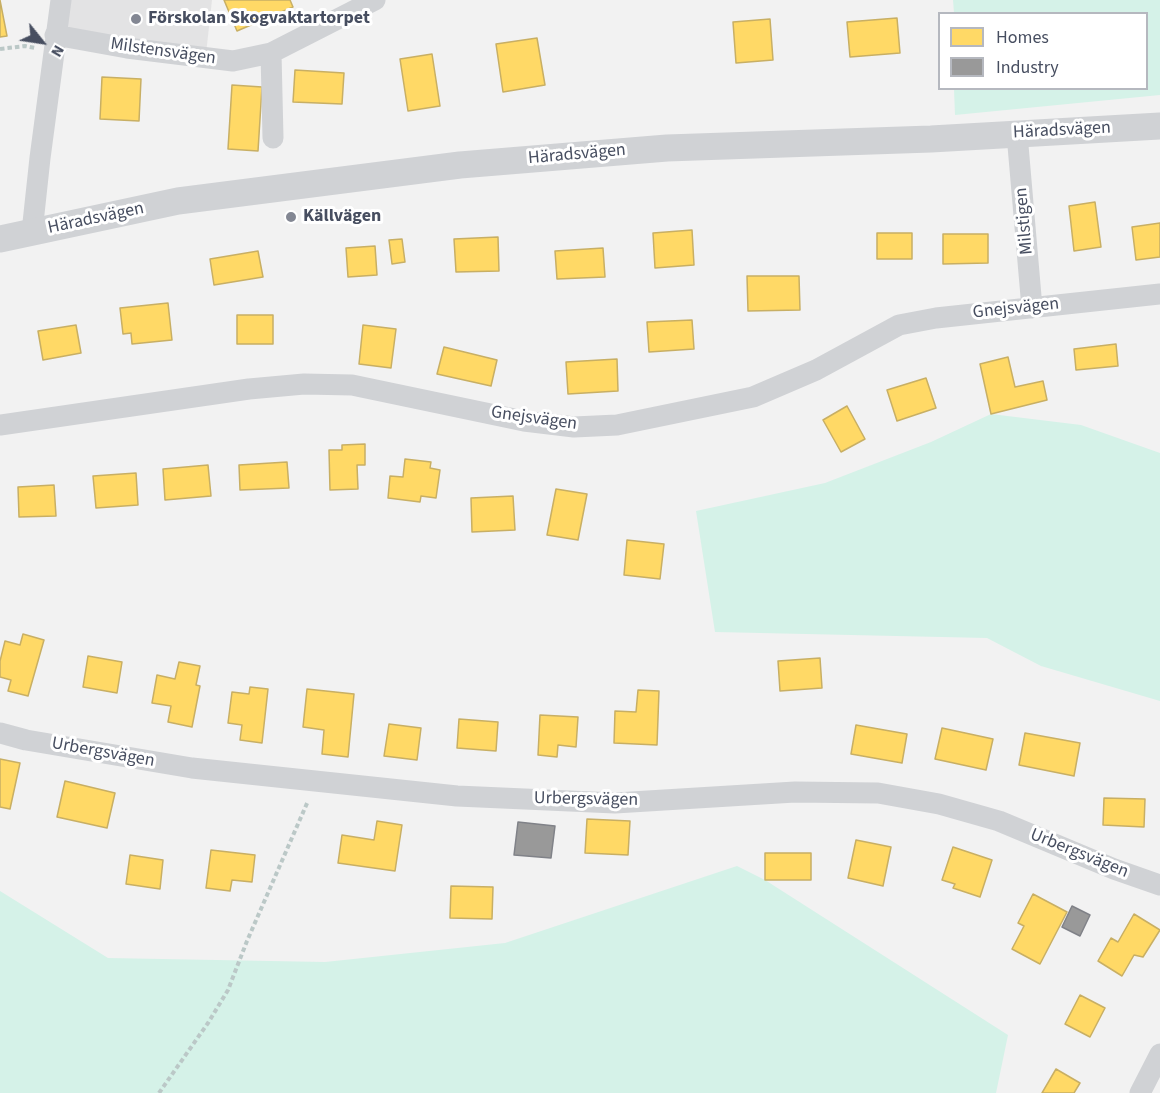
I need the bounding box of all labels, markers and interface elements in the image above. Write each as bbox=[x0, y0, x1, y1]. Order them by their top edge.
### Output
place label: Förskolan Skogvaktartorpet bbox=[148, 8, 370, 30]
north arrow bbox=[12, 12, 72, 72]
marker: Förskolan Skogvaktartorpet bbox=[129, 12, 143, 26]
legend bbox=[938, 12, 1148, 90]
text: Homes bbox=[996, 25, 1049, 50]
street label: Milstensvägen bbox=[109, 34, 217, 70]
text: N bbox=[45, 41, 70, 61]
text: Industry bbox=[996, 55, 1059, 80]
street label: Häradsvägen bbox=[1013, 118, 1111, 144]
street label: Häradsvägen bbox=[527, 140, 627, 170]
street label: Milstigen bbox=[1011, 186, 1039, 256]
street label: Häradsvägen bbox=[46, 198, 146, 240]
place label: Källvägen bbox=[303, 206, 381, 228]
marker: Källvägen bbox=[284, 210, 298, 224]
street label: Gnejsvägen bbox=[972, 294, 1060, 324]
street label: Gnejsvägen bbox=[490, 402, 578, 436]
street label: Urbergsvägen bbox=[50, 733, 156, 773]
street label: Urbergsvägen bbox=[534, 788, 638, 812]
street label: Urbergsvägen bbox=[1027, 824, 1131, 884]

